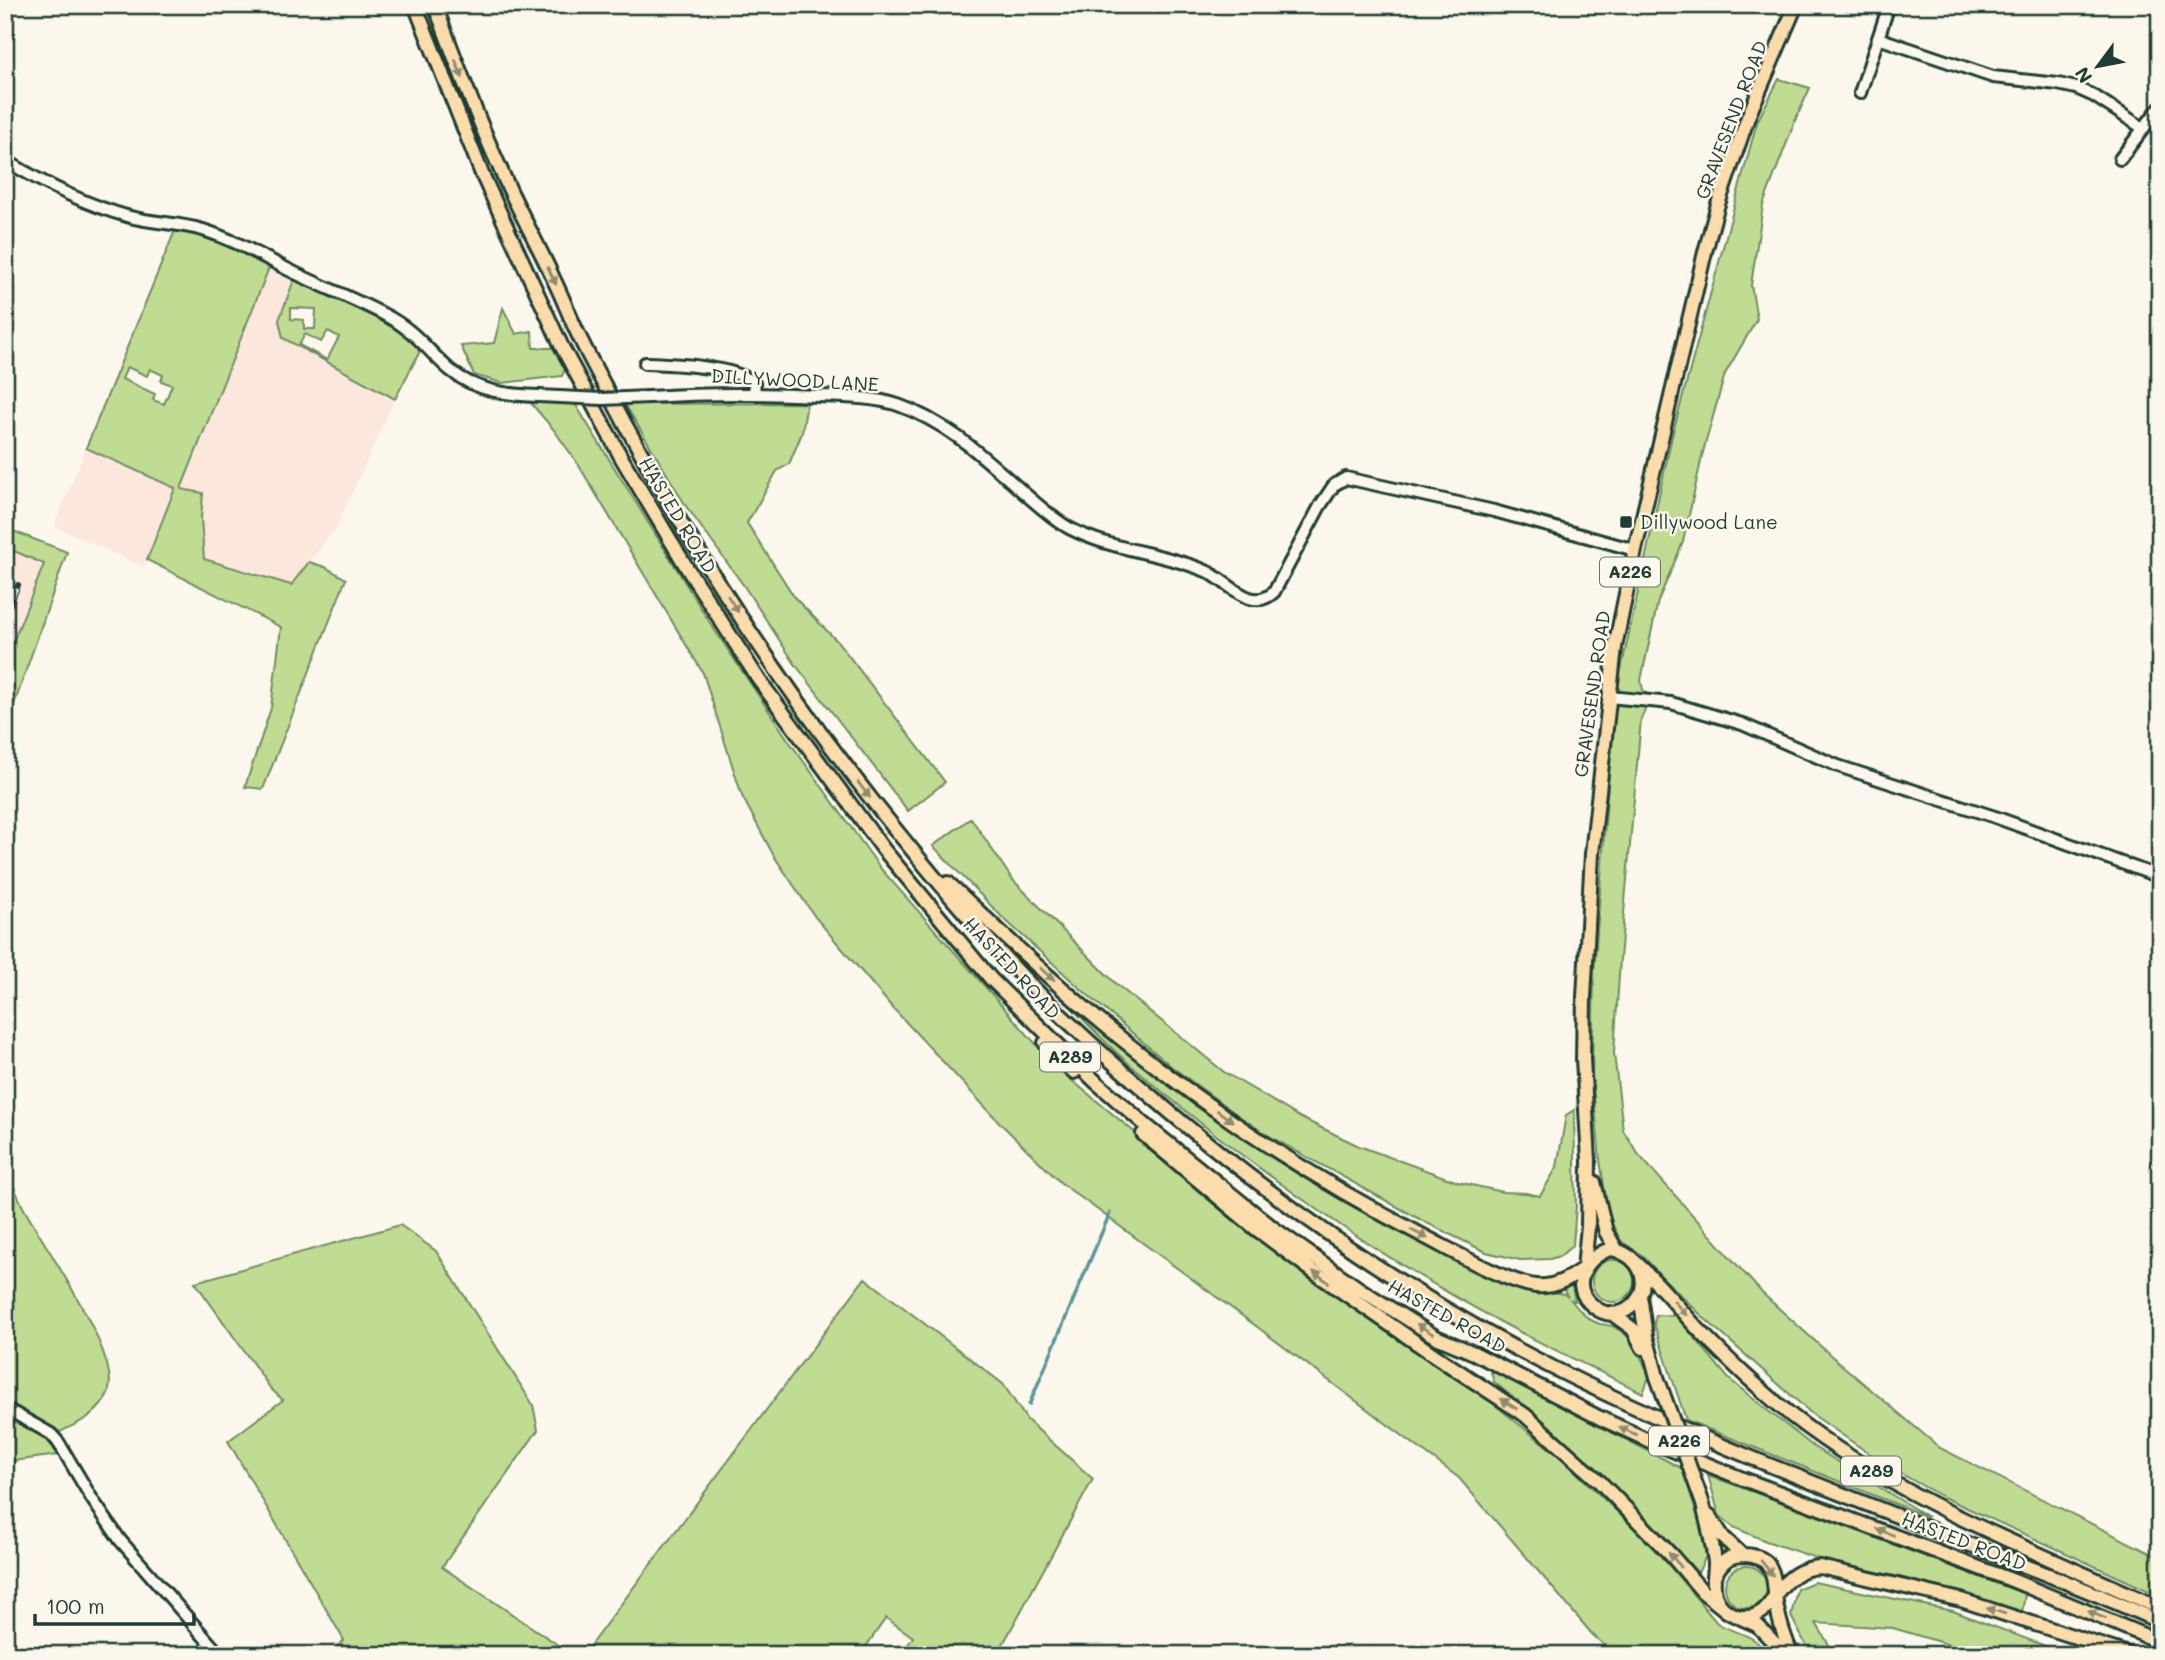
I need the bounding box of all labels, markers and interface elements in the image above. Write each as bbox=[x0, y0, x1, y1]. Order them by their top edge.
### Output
north arrow bbox=[2064, 32, 2134, 102]
street label: GRAVESEND ROAD bbox=[1689, 37, 1772, 203]
one-way arrow bbox=[454, 59, 465, 80]
text: N bbox=[2069, 63, 2098, 88]
one-way arrow bbox=[547, 266, 558, 287]
street label: DILLYWOOD LANE bbox=[711, 363, 880, 396]
street label: HASTED ROAD bbox=[634, 452, 723, 578]
place label: Dillywood Lane bbox=[1640, 509, 1778, 534]
marker: Dillywood Lane bbox=[1618, 514, 1634, 530]
road number: A226 bbox=[1600, 558, 1660, 586]
one-way arrow bbox=[726, 594, 739, 614]
street label: GRAVESEND ROAD bbox=[1567, 609, 1616, 779]
one-way arrow bbox=[857, 780, 872, 798]
street label: HASTED ROAD bbox=[958, 911, 1066, 1024]
one-way arrow bbox=[1038, 966, 1056, 982]
road number: A289 bbox=[1040, 1042, 1100, 1072]
one-way arrow bbox=[1215, 1109, 1234, 1123]
one-way arrow bbox=[1409, 1228, 1429, 1239]
one-way arrow bbox=[1312, 1270, 1330, 1284]
street label: HASTED ROAD bbox=[1384, 1273, 1511, 1358]
one-way arrow bbox=[1672, 1299, 1688, 1317]
one-way arrow bbox=[1415, 1323, 1434, 1336]
one-way arrow bbox=[1500, 1398, 1519, 1411]
one-way arrow bbox=[1618, 1425, 1638, 1437]
road number: A226 bbox=[1649, 1426, 1709, 1456]
road number: A289 bbox=[1841, 1456, 1901, 1486]
street label: HASTED ROAD bbox=[1898, 1505, 2030, 1576]
one-way arrow bbox=[1875, 1526, 1896, 1537]
one-way arrow bbox=[1667, 1551, 1683, 1569]
one-way arrow bbox=[1760, 1559, 1775, 1577]
scale bar bbox=[35, 1583, 194, 1627]
text: 100 m bbox=[46, 1592, 105, 1619]
one-way arrow bbox=[1985, 1605, 2006, 1615]
one-way arrow bbox=[2087, 1609, 2107, 1621]

